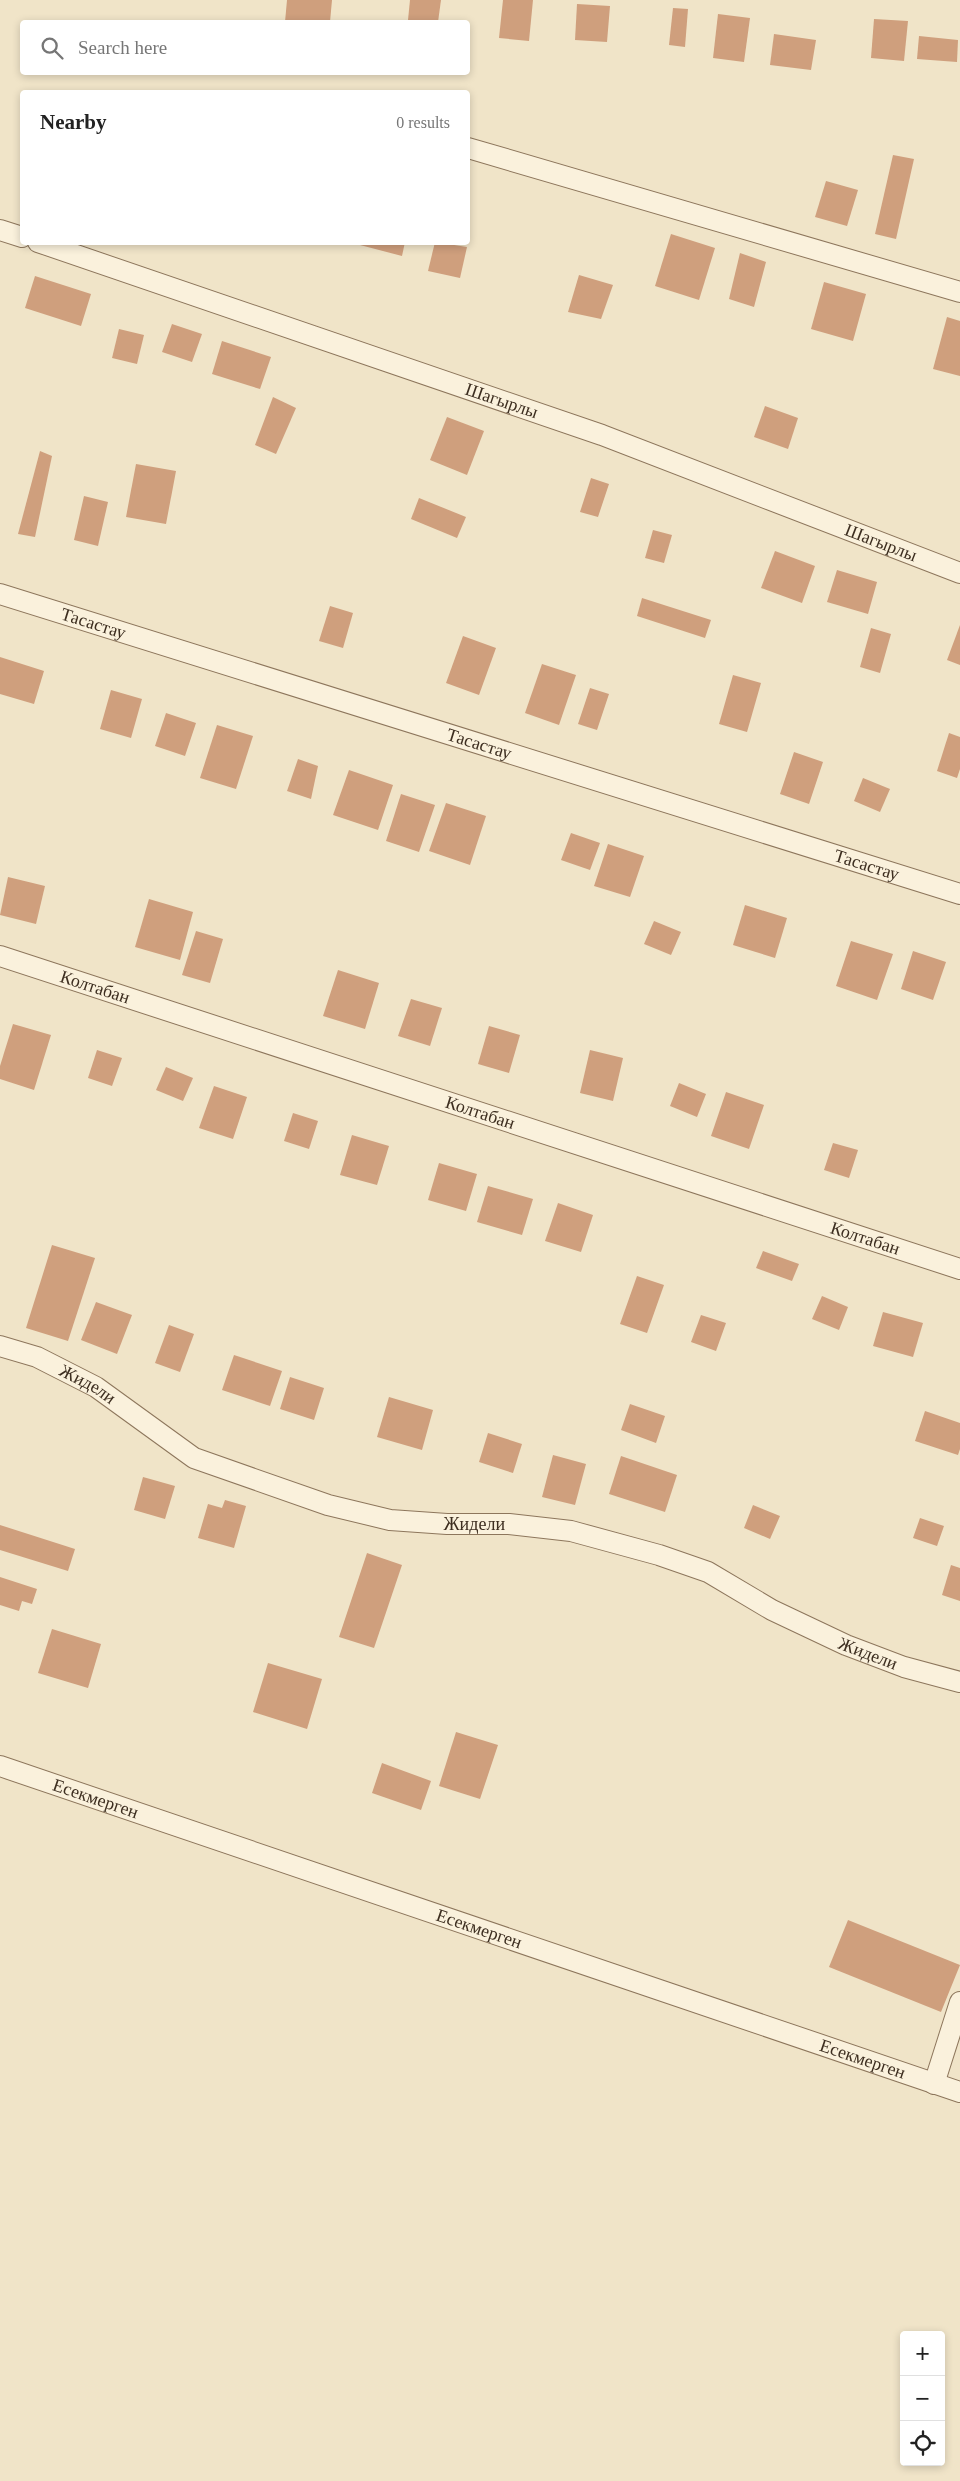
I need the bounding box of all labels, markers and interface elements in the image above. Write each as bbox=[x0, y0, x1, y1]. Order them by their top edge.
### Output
search box bbox=[20, 20, 470, 75]
icon: search bbox=[38, 34, 66, 62]
text: Search here bbox=[78, 37, 167, 58]
text: Nearby bbox=[40, 110, 107, 134]
text: 0 results bbox=[396, 114, 450, 131]
street label: Шагырлы bbox=[463, 379, 541, 422]
street label: Шагырлы bbox=[842, 520, 920, 565]
street label: Тасастау bbox=[59, 604, 128, 643]
street label: Тасастау bbox=[444, 724, 514, 763]
street label: Тасастау bbox=[832, 845, 902, 884]
street label: Колтабан bbox=[58, 966, 133, 1008]
street label: Колтабан bbox=[443, 1092, 518, 1133]
street label: Колтабан bbox=[828, 1217, 903, 1259]
street label: Жидели bbox=[56, 1360, 120, 1408]
street label: Жидели bbox=[443, 1514, 505, 1534]
street label: Жидели bbox=[836, 1633, 901, 1674]
street label: Eсекмерген bbox=[50, 1775, 141, 1822]
street label: Eсекмерген bbox=[434, 1905, 525, 1953]
street label: Eсекмерген bbox=[817, 2035, 908, 2083]
map controls bbox=[900, 2331, 945, 2466]
button: + bbox=[900, 2331, 945, 2376]
button: − bbox=[900, 2376, 945, 2421]
button: locate bbox=[900, 2421, 945, 2466]

